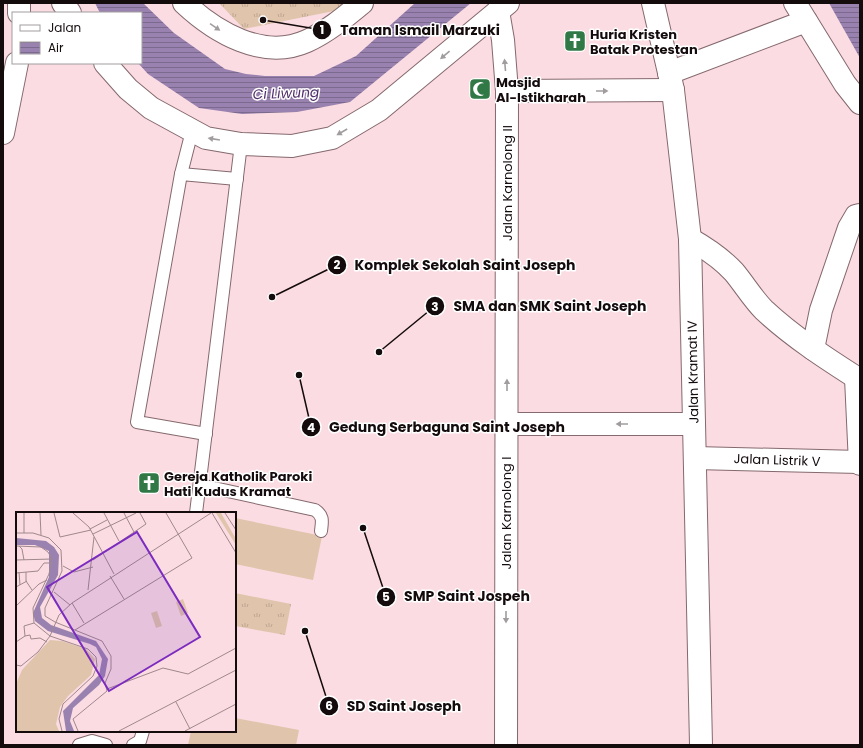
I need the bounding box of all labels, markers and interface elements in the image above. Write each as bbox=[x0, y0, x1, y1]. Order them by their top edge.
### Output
legend bbox=[12, 12, 142, 64]
callout: Taman Ismail Marzuki bbox=[312, 17, 508, 43]
text: Jalan bbox=[48, 19, 81, 36]
text: Taman Ismail Marzuki bbox=[340, 20, 500, 40]
text: 1 bbox=[320, 21, 324, 38]
one-way arrow bbox=[209, 23, 220, 31]
place label: Huria Kristen Batak Protestan bbox=[590, 25, 698, 59]
church icon: Huria Kristen Batak Protestan bbox=[562, 28, 588, 54]
text: Air bbox=[48, 39, 64, 56]
one-way arrow bbox=[440, 50, 451, 59]
one-way arrow bbox=[502, 59, 509, 71]
place label: Masjid Al-Istikharah bbox=[496, 73, 586, 107]
mosque icon: Masjid Al-Istikharah bbox=[467, 76, 493, 102]
water label: Ci Liwung bbox=[252, 82, 320, 104]
one-way arrow bbox=[596, 88, 609, 94]
street label: Jalan Karnolong II bbox=[498, 125, 517, 241]
one-way arrow bbox=[336, 129, 348, 136]
one-way arrow bbox=[208, 136, 220, 142]
callout: Komplek Sekolah Saint Joseph bbox=[327, 252, 584, 278]
text: Komplek Sekolah Saint Joseph bbox=[355, 255, 575, 275]
text: 2 bbox=[334, 256, 341, 273]
callout: SMA dan SMK Saint Joseph bbox=[425, 293, 655, 319]
text: SMA dan SMK Saint Joseph bbox=[453, 296, 647, 316]
text: 3 bbox=[431, 298, 439, 315]
street label: Jalan Kramat IV bbox=[683, 320, 703, 424]
one-way arrow bbox=[504, 378, 510, 391]
callout: Gedung Serbaguna Saint Joseph bbox=[301, 414, 573, 440]
text: Gedung Serbaguna Saint Joseph bbox=[329, 417, 565, 437]
text: 4 bbox=[307, 419, 315, 436]
one-way arrow bbox=[615, 421, 628, 427]
street label: Jalan Listrik V bbox=[733, 449, 821, 471]
street label: Jalan Karnolong I bbox=[497, 457, 516, 569]
place label: Gereja Katholik Paroki Hati Kudus Kramat bbox=[164, 467, 312, 501]
church icon: Gereja Katholik Paroki Hati Kudus Kramat bbox=[136, 470, 162, 496]
inset map bbox=[16, 512, 236, 732]
callout: SMP Saint Jospeh bbox=[376, 584, 537, 610]
text: SMP Saint Jospeh bbox=[404, 586, 530, 606]
text: 5 bbox=[382, 588, 390, 605]
one-way arrow bbox=[503, 611, 509, 624]
callout: SD Saint Joseph bbox=[319, 693, 469, 719]
text: SD Saint Joseph bbox=[347, 696, 461, 716]
text: 6 bbox=[325, 697, 333, 714]

